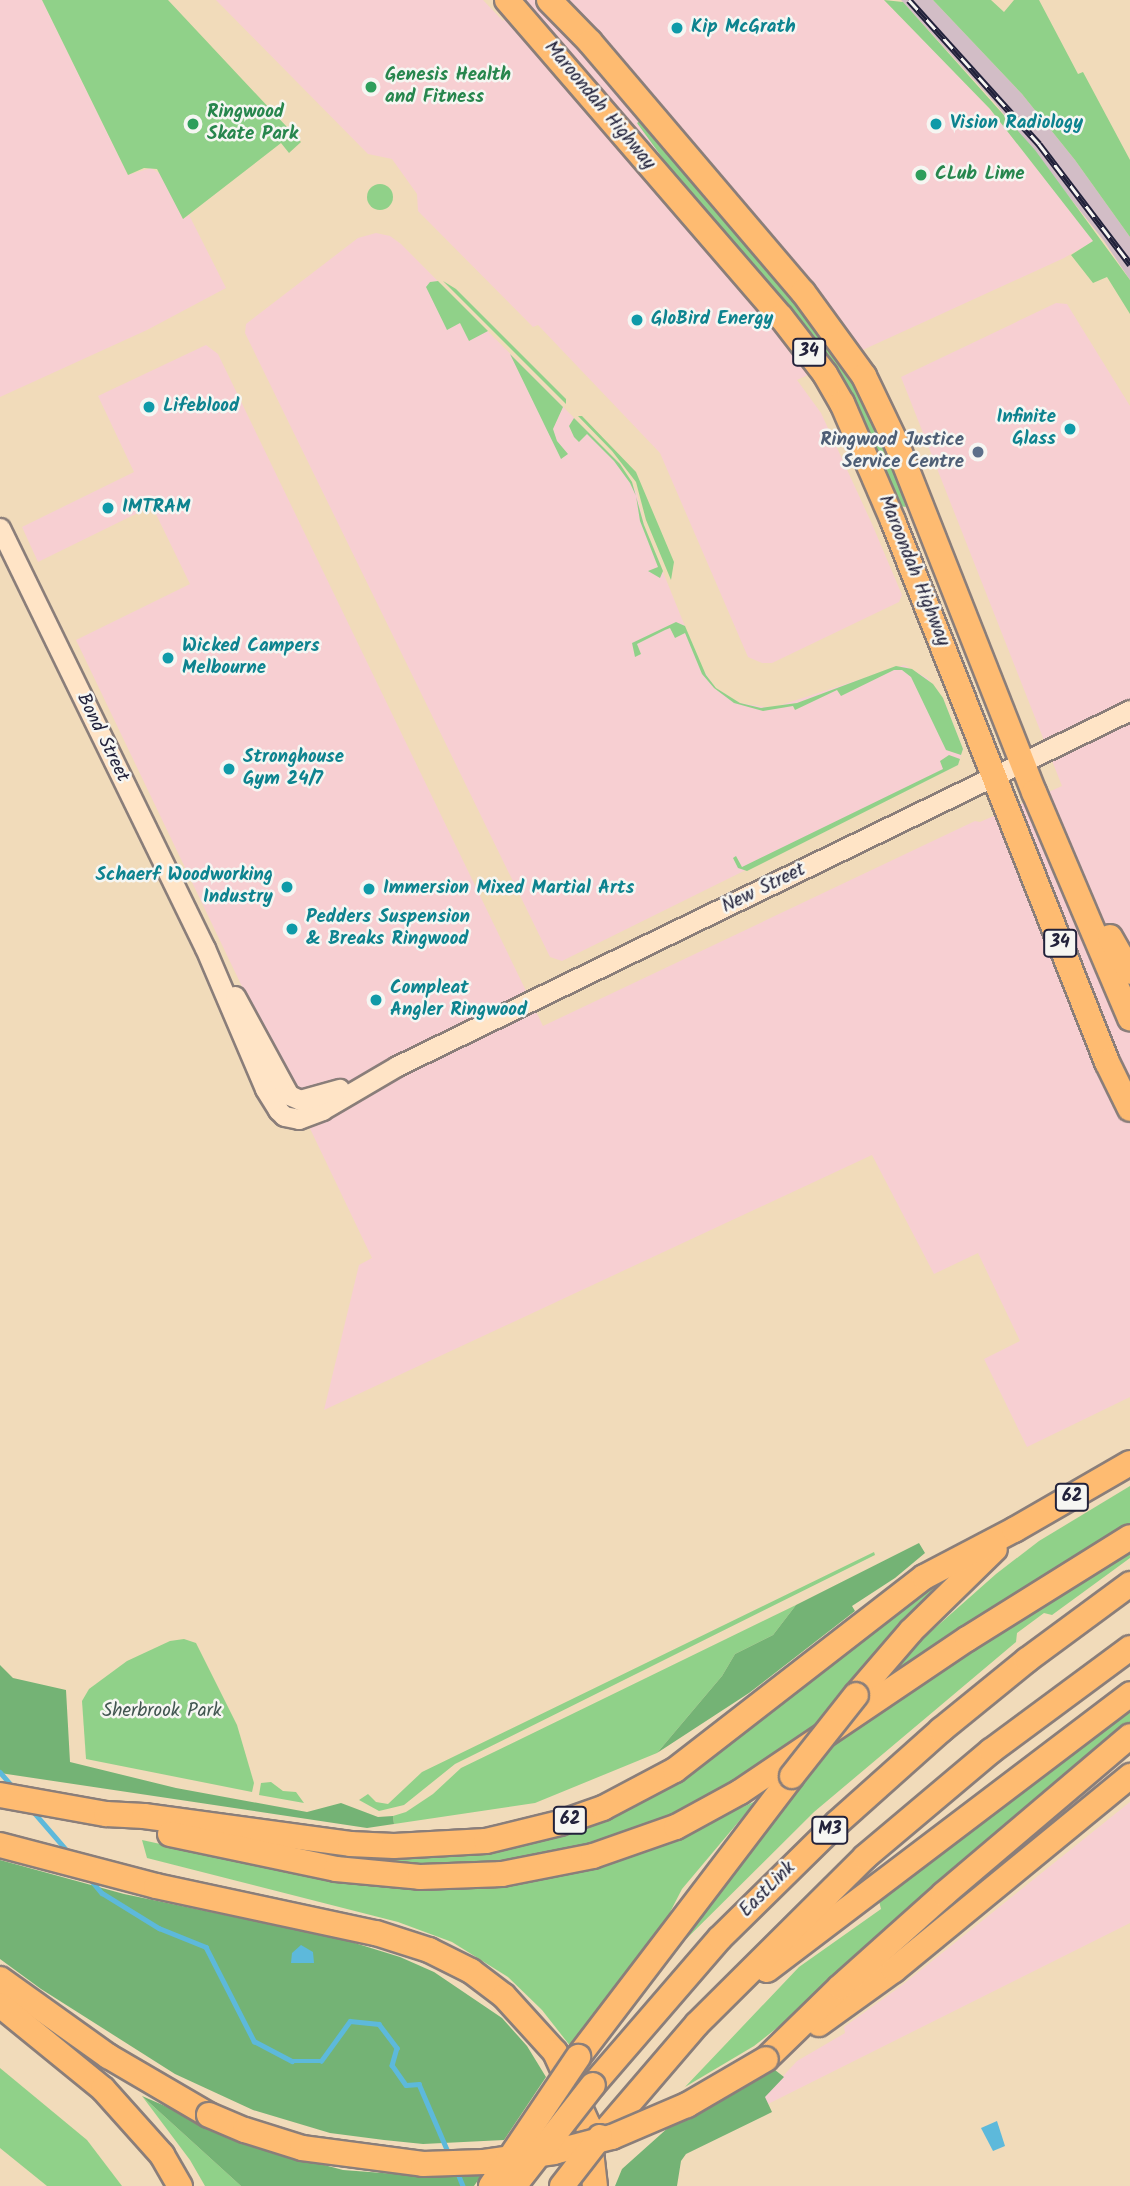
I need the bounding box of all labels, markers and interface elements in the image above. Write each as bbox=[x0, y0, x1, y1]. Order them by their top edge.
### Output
place label: Kip McGrath bbox=[691, 17, 796, 39]
marker: Kip McGrath bbox=[669, 20, 685, 36]
street label: Maroondah Highway bbox=[539, 37, 659, 175]
place label: Genesis Health and Fitness bbox=[385, 65, 511, 109]
marker: Genesis Health and Fitness bbox=[363, 79, 379, 95]
place label: Ringwood Skate Park bbox=[207, 102, 298, 146]
place label: Vision Radiology bbox=[950, 113, 1083, 135]
marker: Ringwood Skate Park bbox=[185, 116, 201, 132]
marker: Vision Radiology bbox=[928, 116, 944, 132]
place label: CLub Lime bbox=[935, 164, 1025, 186]
marker: CLub Lime bbox=[913, 167, 929, 183]
place label: GloBird Energy bbox=[651, 309, 773, 331]
marker: GloBird Energy bbox=[629, 312, 645, 328]
road number: 34 bbox=[792, 338, 826, 366]
place label: Lifeblood bbox=[163, 396, 239, 418]
marker: Lifeblood bbox=[141, 399, 157, 415]
place label: Infinite Glass bbox=[996, 407, 1056, 451]
marker: Infinite Glass bbox=[1062, 421, 1078, 437]
place label: Ringwood Justice Service Centre bbox=[820, 430, 964, 474]
marker: Ringwood Justice Service Centre bbox=[970, 444, 986, 460]
street label: Maroondah Highway bbox=[872, 492, 954, 650]
place label: IMTRAM bbox=[122, 497, 190, 519]
marker: IMTRAM bbox=[100, 500, 116, 516]
place label: Wicked Campers Melbourne bbox=[182, 636, 320, 680]
marker: Wicked Campers Melbourne bbox=[160, 650, 176, 666]
street label: Bond Street bbox=[71, 690, 133, 786]
place label: Stronghouse Gym 24/7 bbox=[243, 747, 344, 791]
marker: Stronghouse Gym 24/7 bbox=[221, 761, 237, 777]
street label: New Street bbox=[719, 859, 809, 919]
place label: Schaerf Woodworking Industry bbox=[96, 865, 273, 909]
place label: Immersion Mixed Martial Arts bbox=[383, 878, 634, 900]
marker: Schaerf Woodworking Industry bbox=[279, 879, 295, 895]
marker: Immersion Mixed Martial Arts bbox=[361, 881, 377, 897]
place label: Pedders Suspension & Breaks Ringwood bbox=[306, 907, 470, 951]
marker: Pedders Suspension & Breaks Ringwood bbox=[284, 921, 300, 937]
road number: 34 bbox=[1042, 928, 1078, 958]
place label: Compleat Angler Ringwood bbox=[390, 978, 527, 1022]
marker: Compleat Angler Ringwood bbox=[368, 992, 384, 1008]
road number: 62 bbox=[1054, 1482, 1090, 1512]
park label: Sherbrook Park bbox=[102, 1701, 222, 1723]
road number: 62 bbox=[552, 1806, 588, 1834]
road number: M3 bbox=[811, 1816, 849, 1844]
street label: EastLink bbox=[735, 1857, 801, 1923]

